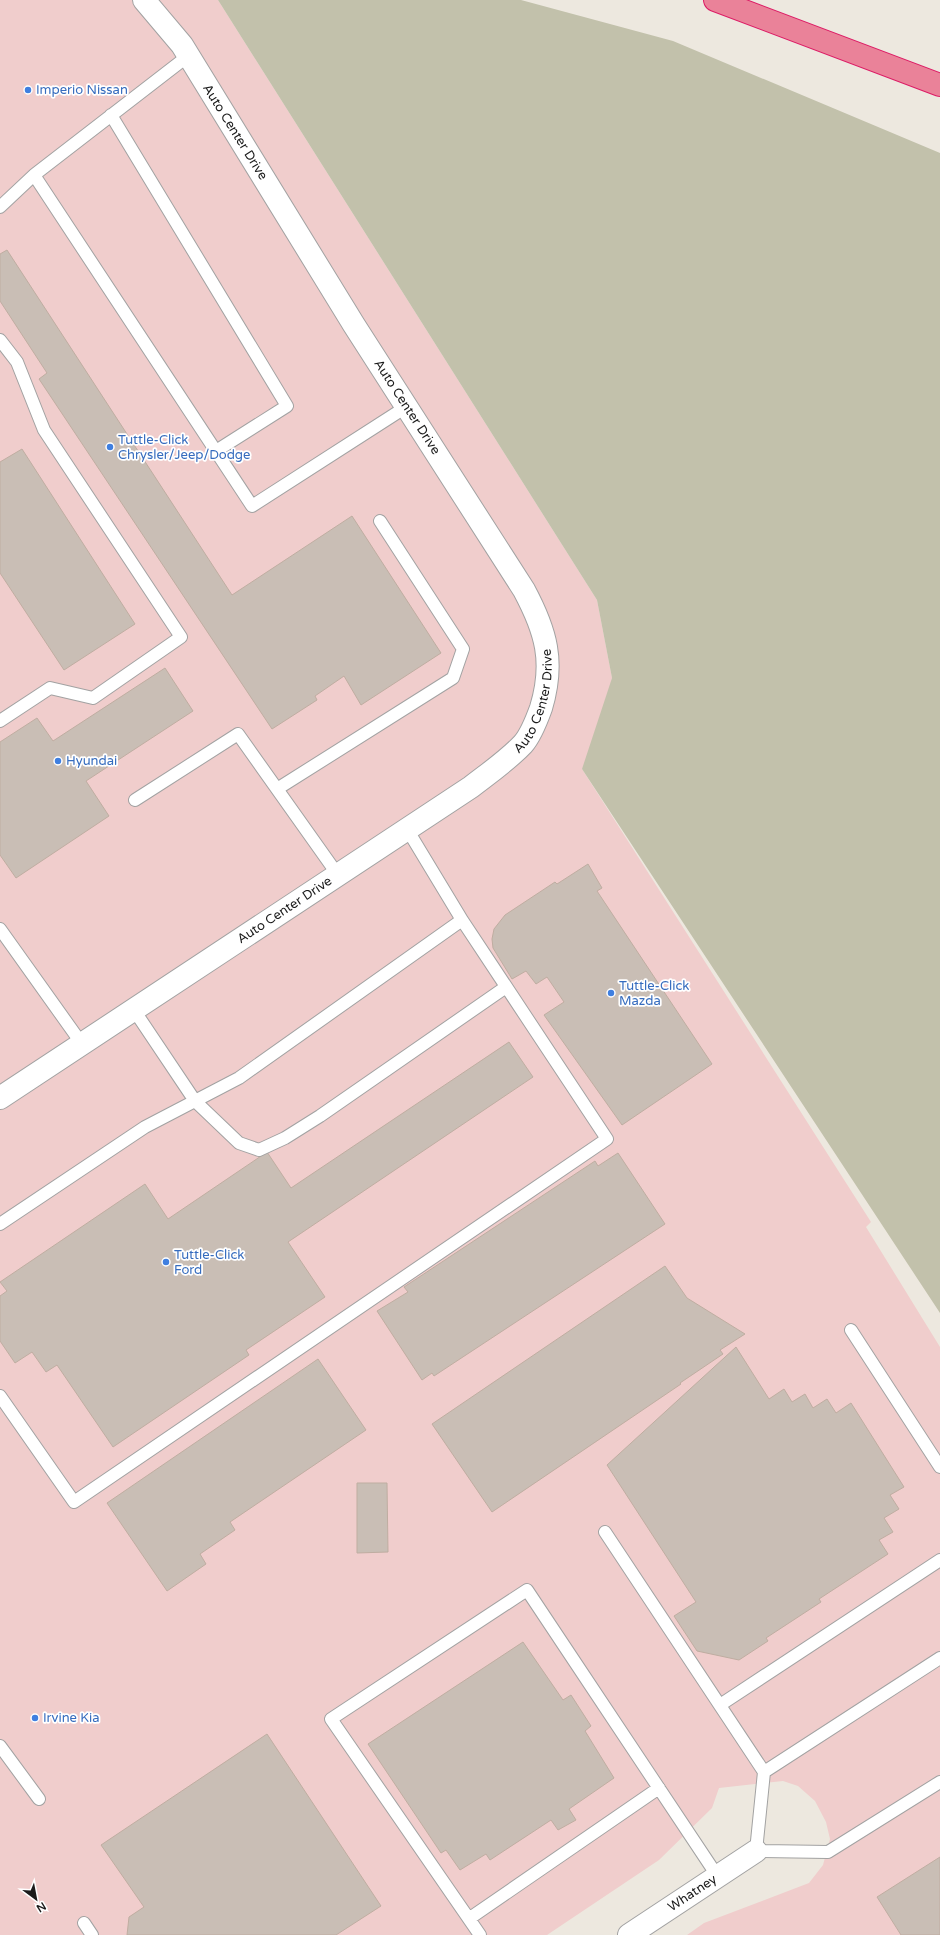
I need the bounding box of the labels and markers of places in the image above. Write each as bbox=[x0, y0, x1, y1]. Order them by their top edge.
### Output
place label: Imperio Nissan bbox=[36, 82, 128, 98]
marker: Imperio Nissan bbox=[23, 85, 33, 95]
place label: Tuttle-Click Chrysler/Jeep/Dodge bbox=[118, 432, 250, 463]
marker: Tuttle-Click Chrysler/Jeep/Dodge bbox=[105, 442, 115, 452]
place label: Hyundai bbox=[66, 753, 117, 769]
marker: Hyundai bbox=[53, 756, 63, 766]
place label: Tuttle-Click Mazda bbox=[619, 978, 689, 1009]
marker: Tuttle-Click Mazda bbox=[606, 988, 616, 998]
place label: Tuttle-Click Ford bbox=[174, 1247, 244, 1278]
marker: Tuttle-Click Ford bbox=[161, 1257, 171, 1267]
place label: Irvine Kia bbox=[43, 1710, 100, 1726]
marker: Irvine Kia bbox=[30, 1713, 40, 1723]

